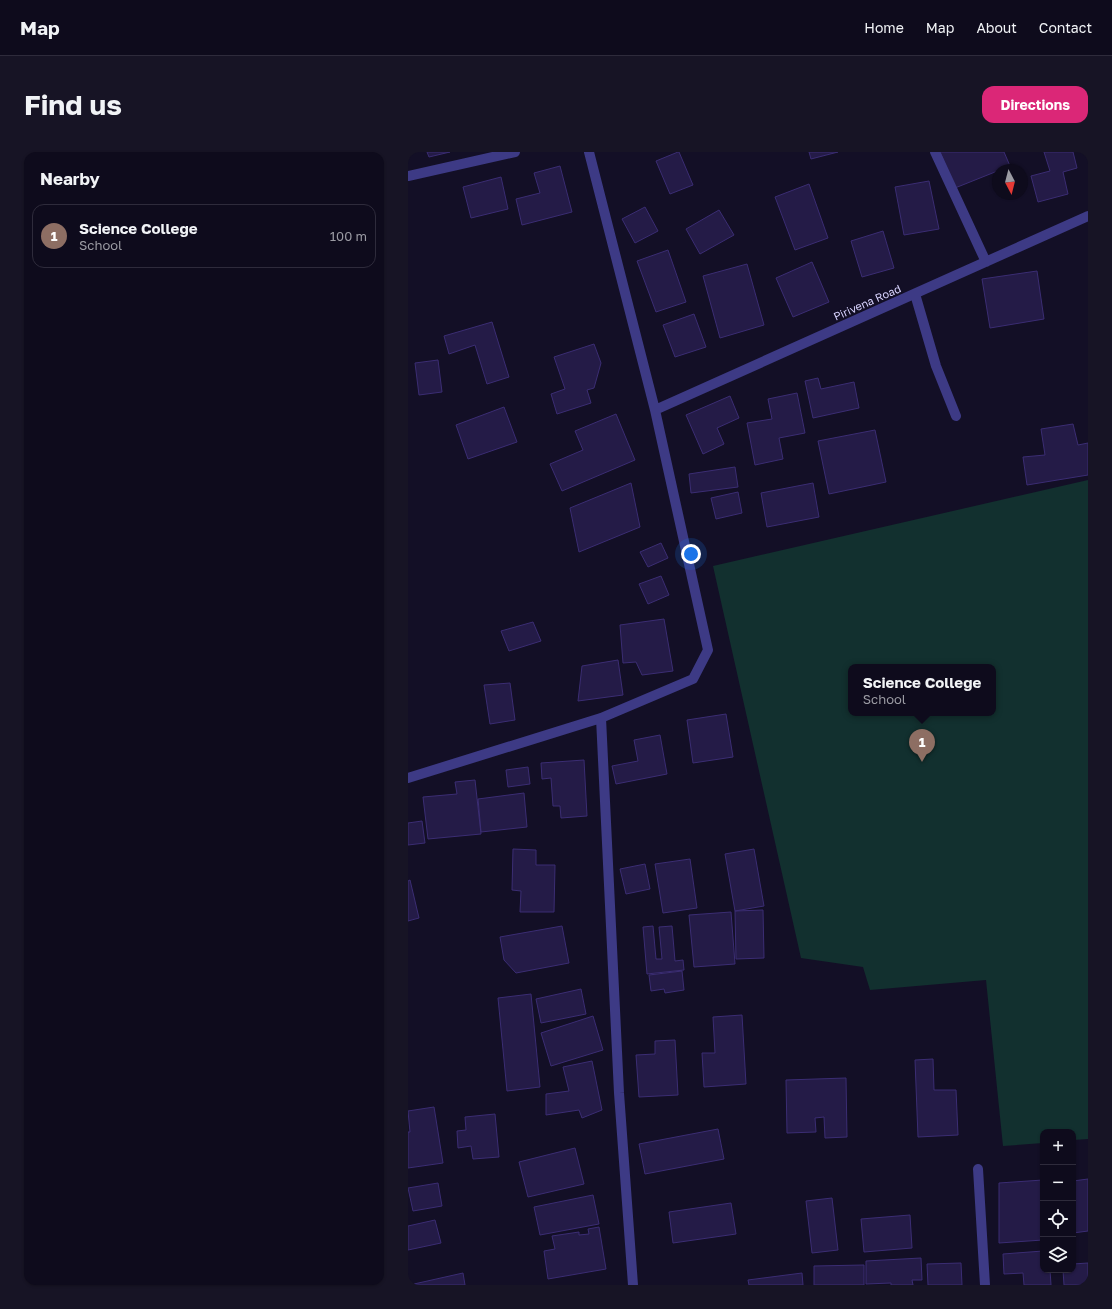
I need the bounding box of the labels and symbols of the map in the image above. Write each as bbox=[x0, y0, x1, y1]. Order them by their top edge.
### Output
north arrow bbox=[992, 164, 1028, 200]
street label: Pirivena Road bbox=[831, 281, 903, 323]
your location bbox=[681, 544, 701, 564]
pin: 1 bbox=[909, 729, 935, 762]

